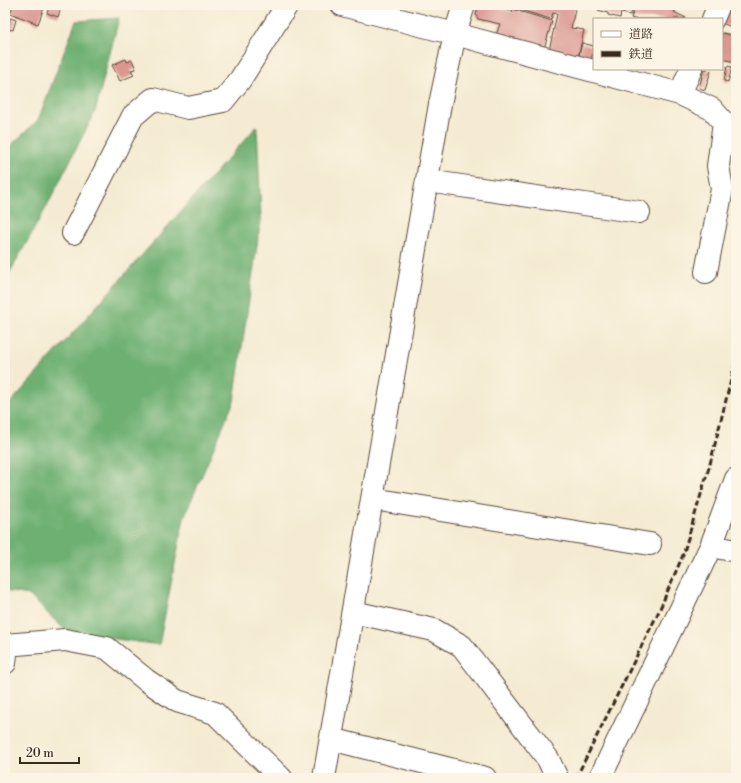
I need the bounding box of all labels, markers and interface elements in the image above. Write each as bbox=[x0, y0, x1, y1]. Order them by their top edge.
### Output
legend bbox=[593, 18, 723, 70]
text: 道路 bbox=[629, 27, 653, 42]
text: 鉄道 bbox=[628, 47, 653, 62]
scale bar bbox=[20, 739, 79, 765]
text: 20 m bbox=[26, 746, 54, 761]

